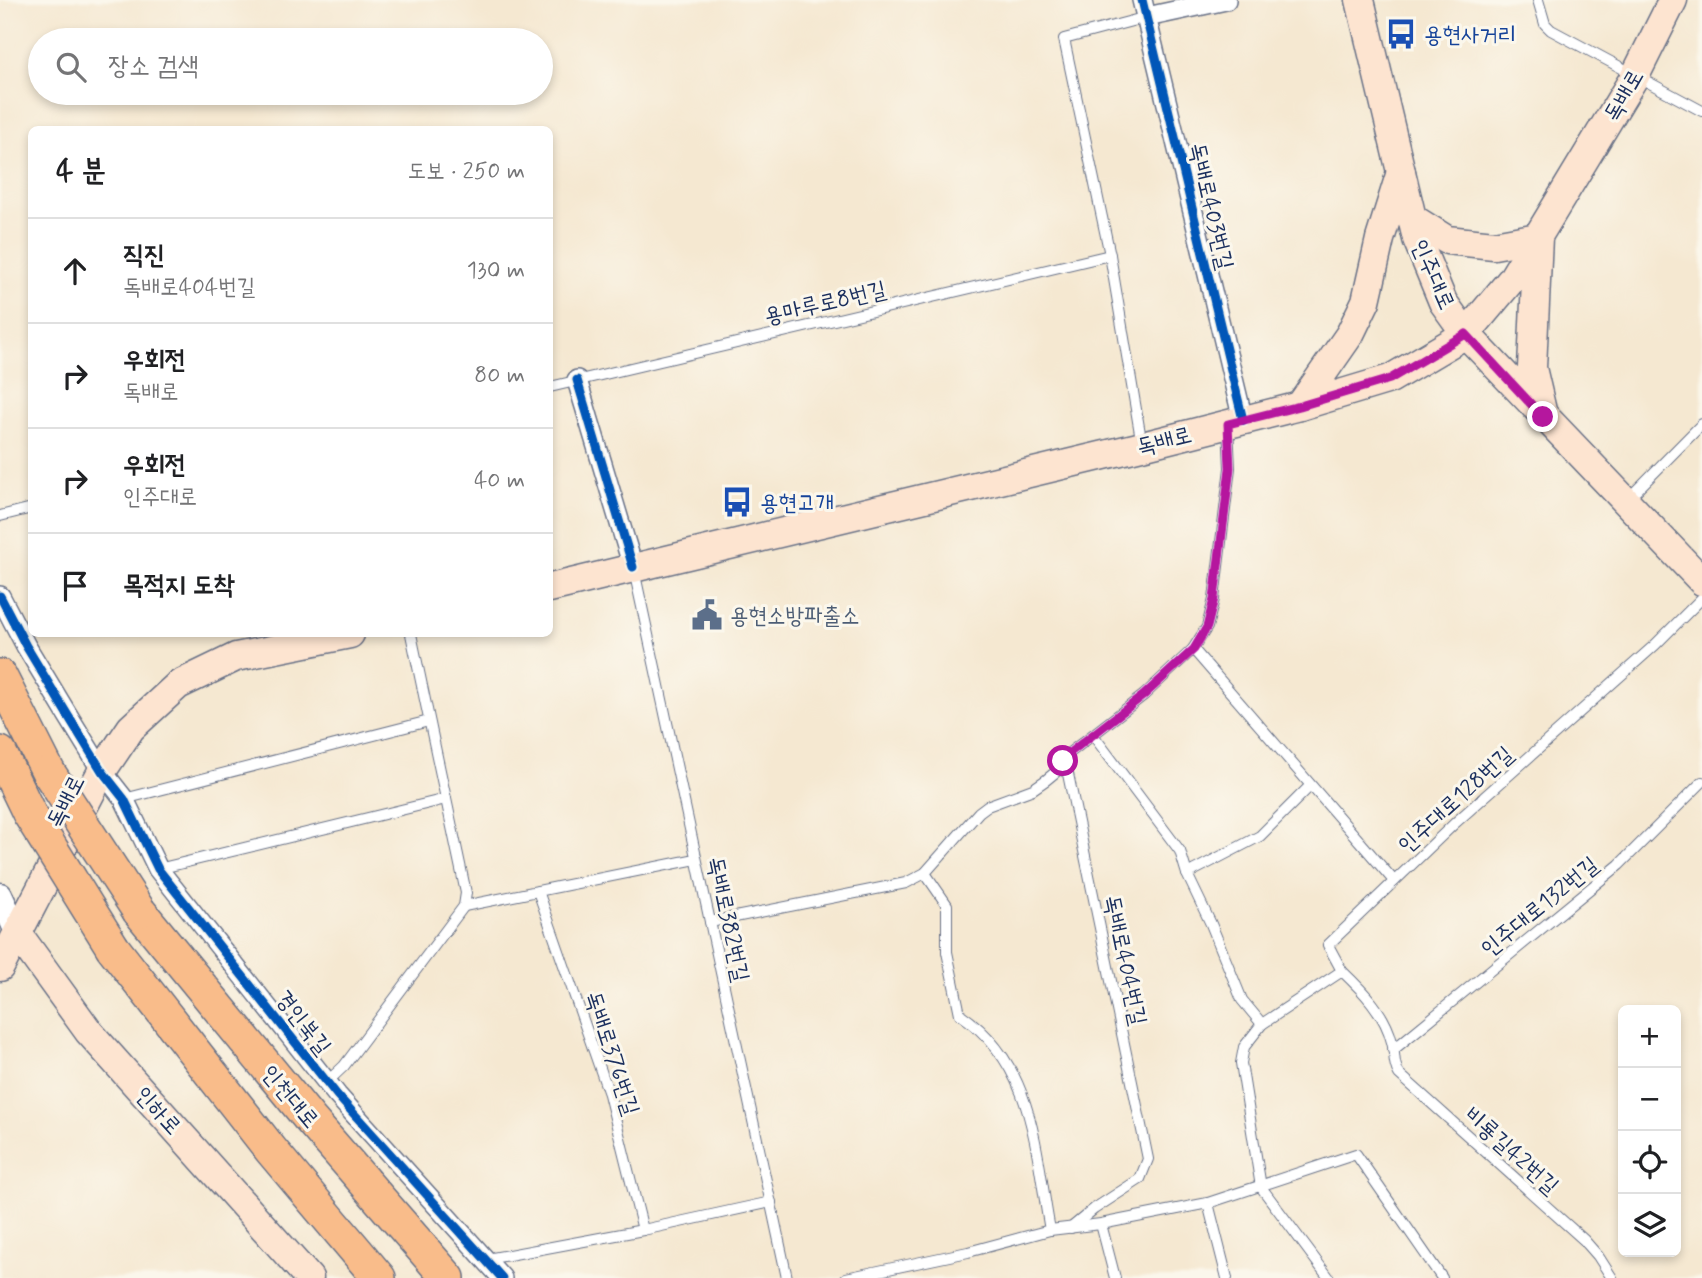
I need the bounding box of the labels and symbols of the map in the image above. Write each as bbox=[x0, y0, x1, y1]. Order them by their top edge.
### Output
bus stop icon: 용현사거리 bbox=[1384, 17, 1418, 51]
place label: 용현사거리 bbox=[1424, 21, 1517, 51]
street label: 독배로 bbox=[1598, 64, 1652, 128]
street label: 독배로403번길 bbox=[1181, 140, 1239, 273]
street label: 인주대로 bbox=[1403, 235, 1461, 315]
street label: 용마루로8번길 bbox=[762, 275, 889, 333]
route end bbox=[1527, 401, 1558, 432]
street label: 독배로 bbox=[1134, 421, 1195, 463]
bus stop icon: 용현고개 bbox=[720, 485, 754, 519]
place label: 용현고개 bbox=[760, 489, 834, 519]
public building icon: 용현소방파출소 bbox=[690, 598, 724, 632]
place label: 용현소방파출소 bbox=[730, 602, 860, 632]
street label: 인주대로128번길 bbox=[1392, 741, 1520, 860]
route start bbox=[1047, 745, 1078, 776]
street label: 독배로 bbox=[41, 770, 93, 833]
street label: 인주대로132번길 bbox=[1475, 851, 1605, 964]
street label: 독배로382번길 bbox=[699, 854, 755, 985]
street label: 독배로404번길 bbox=[1096, 893, 1152, 1028]
street label: 경인북길 bbox=[268, 985, 337, 1062]
street label: 독배로376번길 bbox=[577, 988, 645, 1119]
street label: 인천대로 bbox=[254, 1059, 325, 1135]
street label: 인하로 bbox=[128, 1081, 187, 1142]
street label: 비룡길42번길 bbox=[1457, 1101, 1564, 1202]

